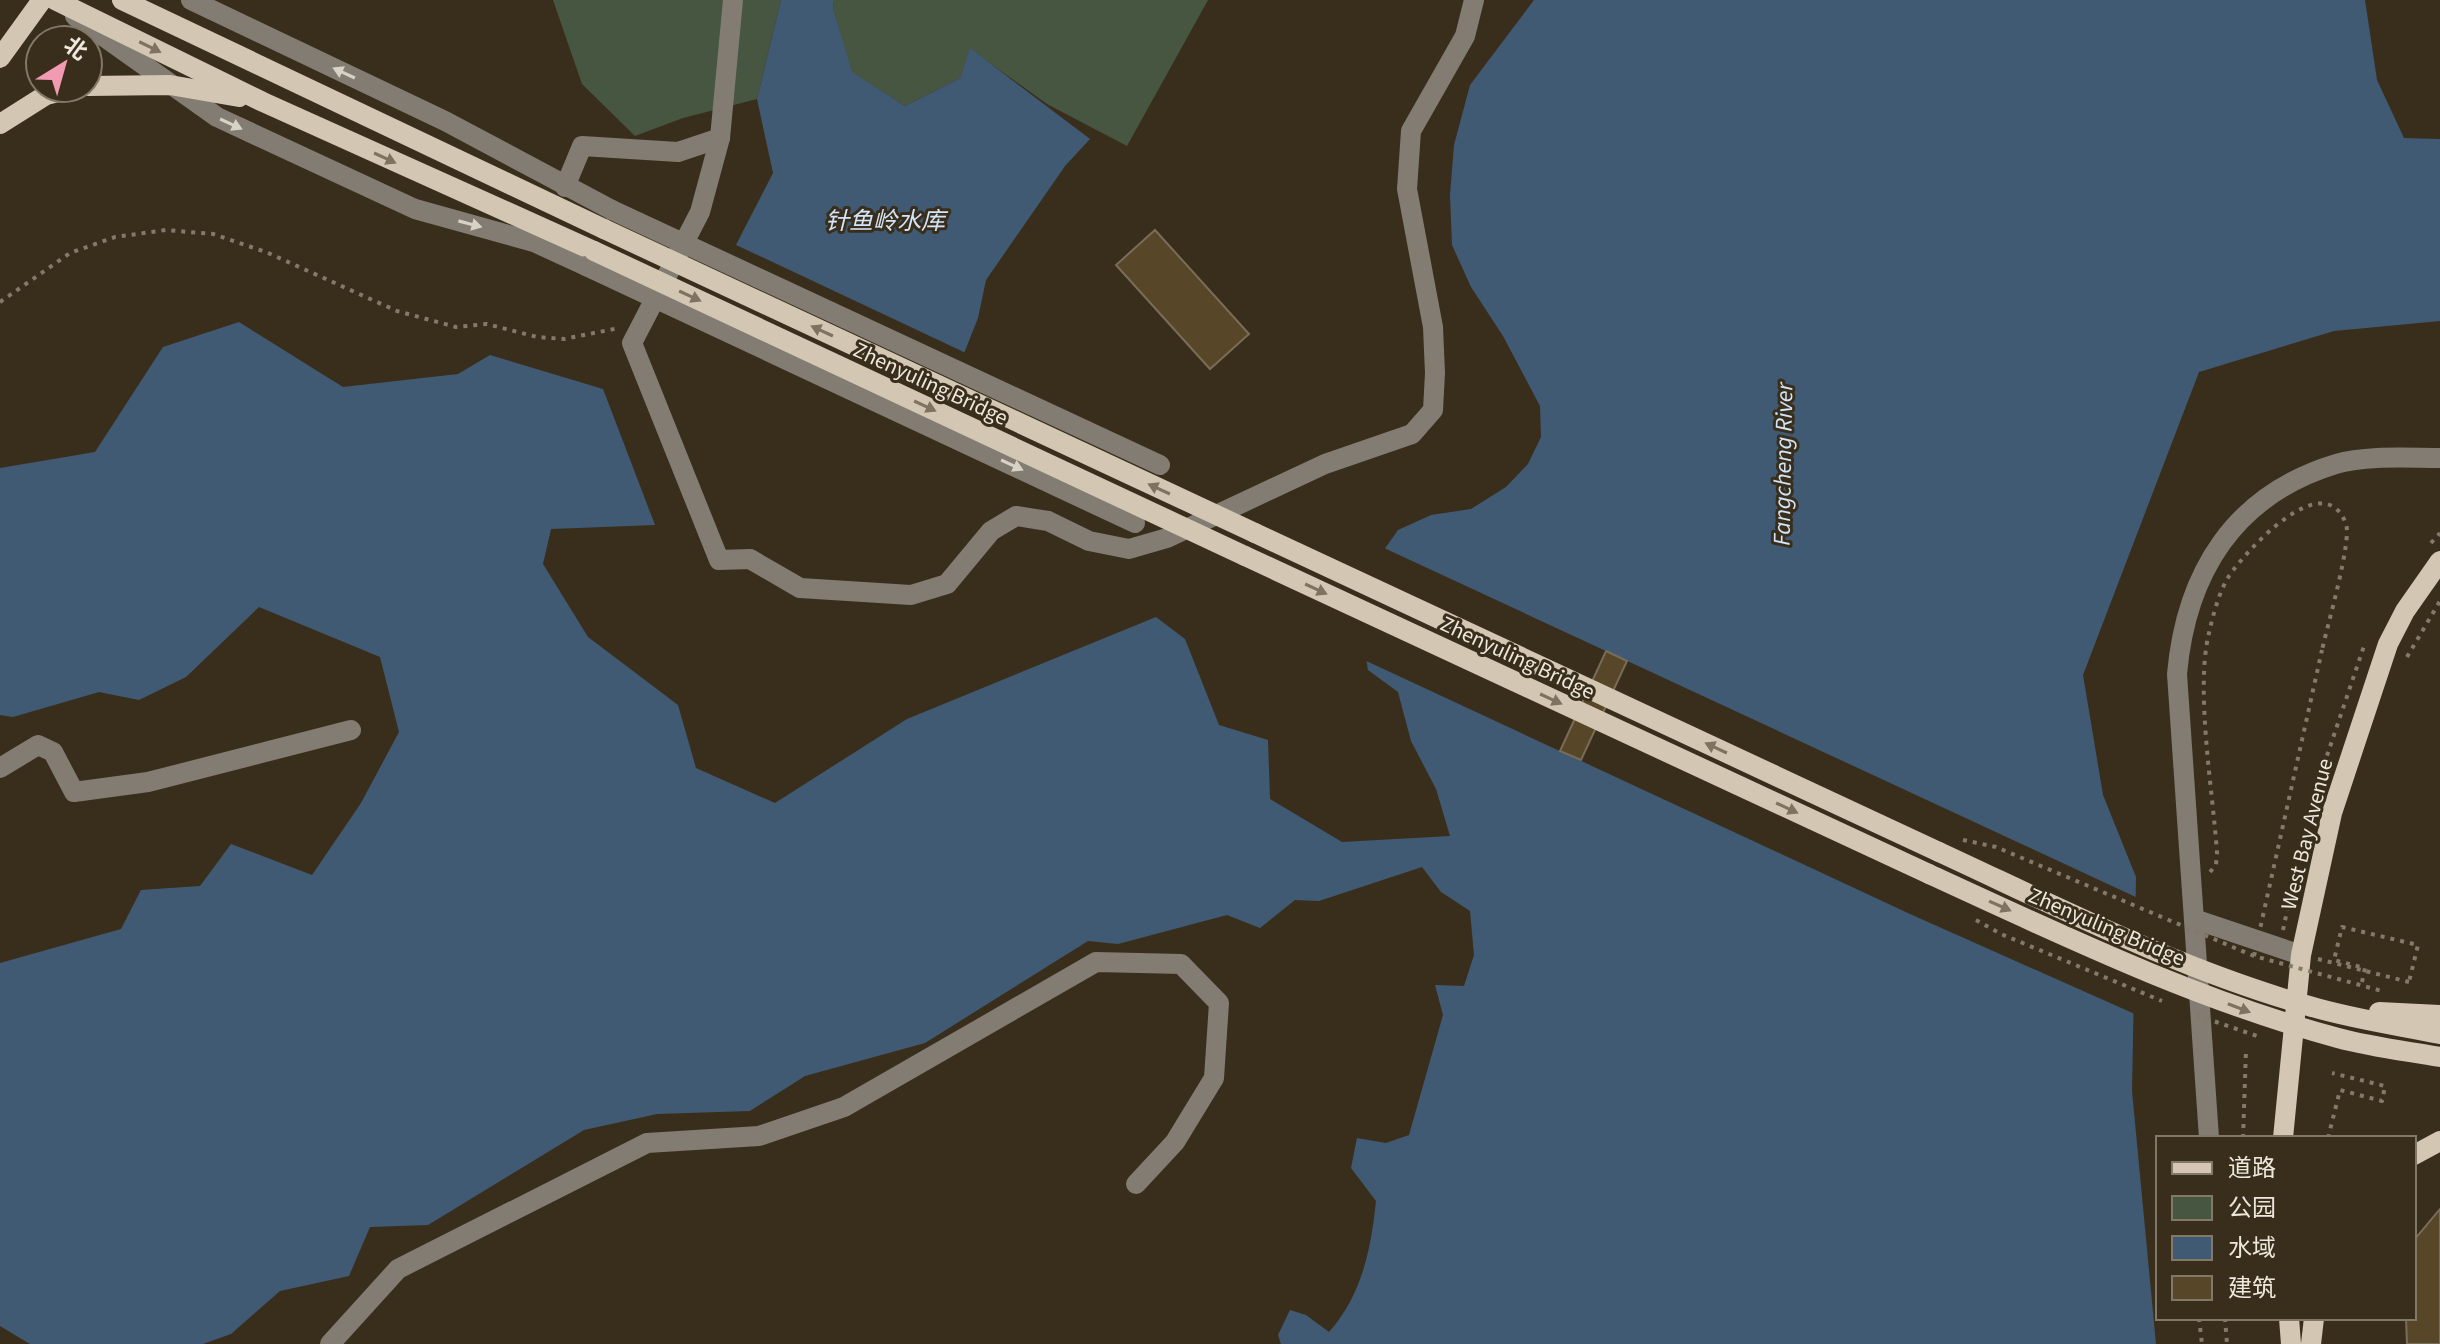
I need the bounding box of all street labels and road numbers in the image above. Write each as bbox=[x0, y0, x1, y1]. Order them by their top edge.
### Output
street label: Zhenyuling Bridge bbox=[848, 334, 1013, 434]
street label: Zhenyuling Bridge bbox=[1435, 608, 1600, 708]
street label: West Bay Avenue bbox=[2273, 755, 2341, 913]
street label: Zhenyuling Bridge bbox=[2023, 879, 2190, 974]

